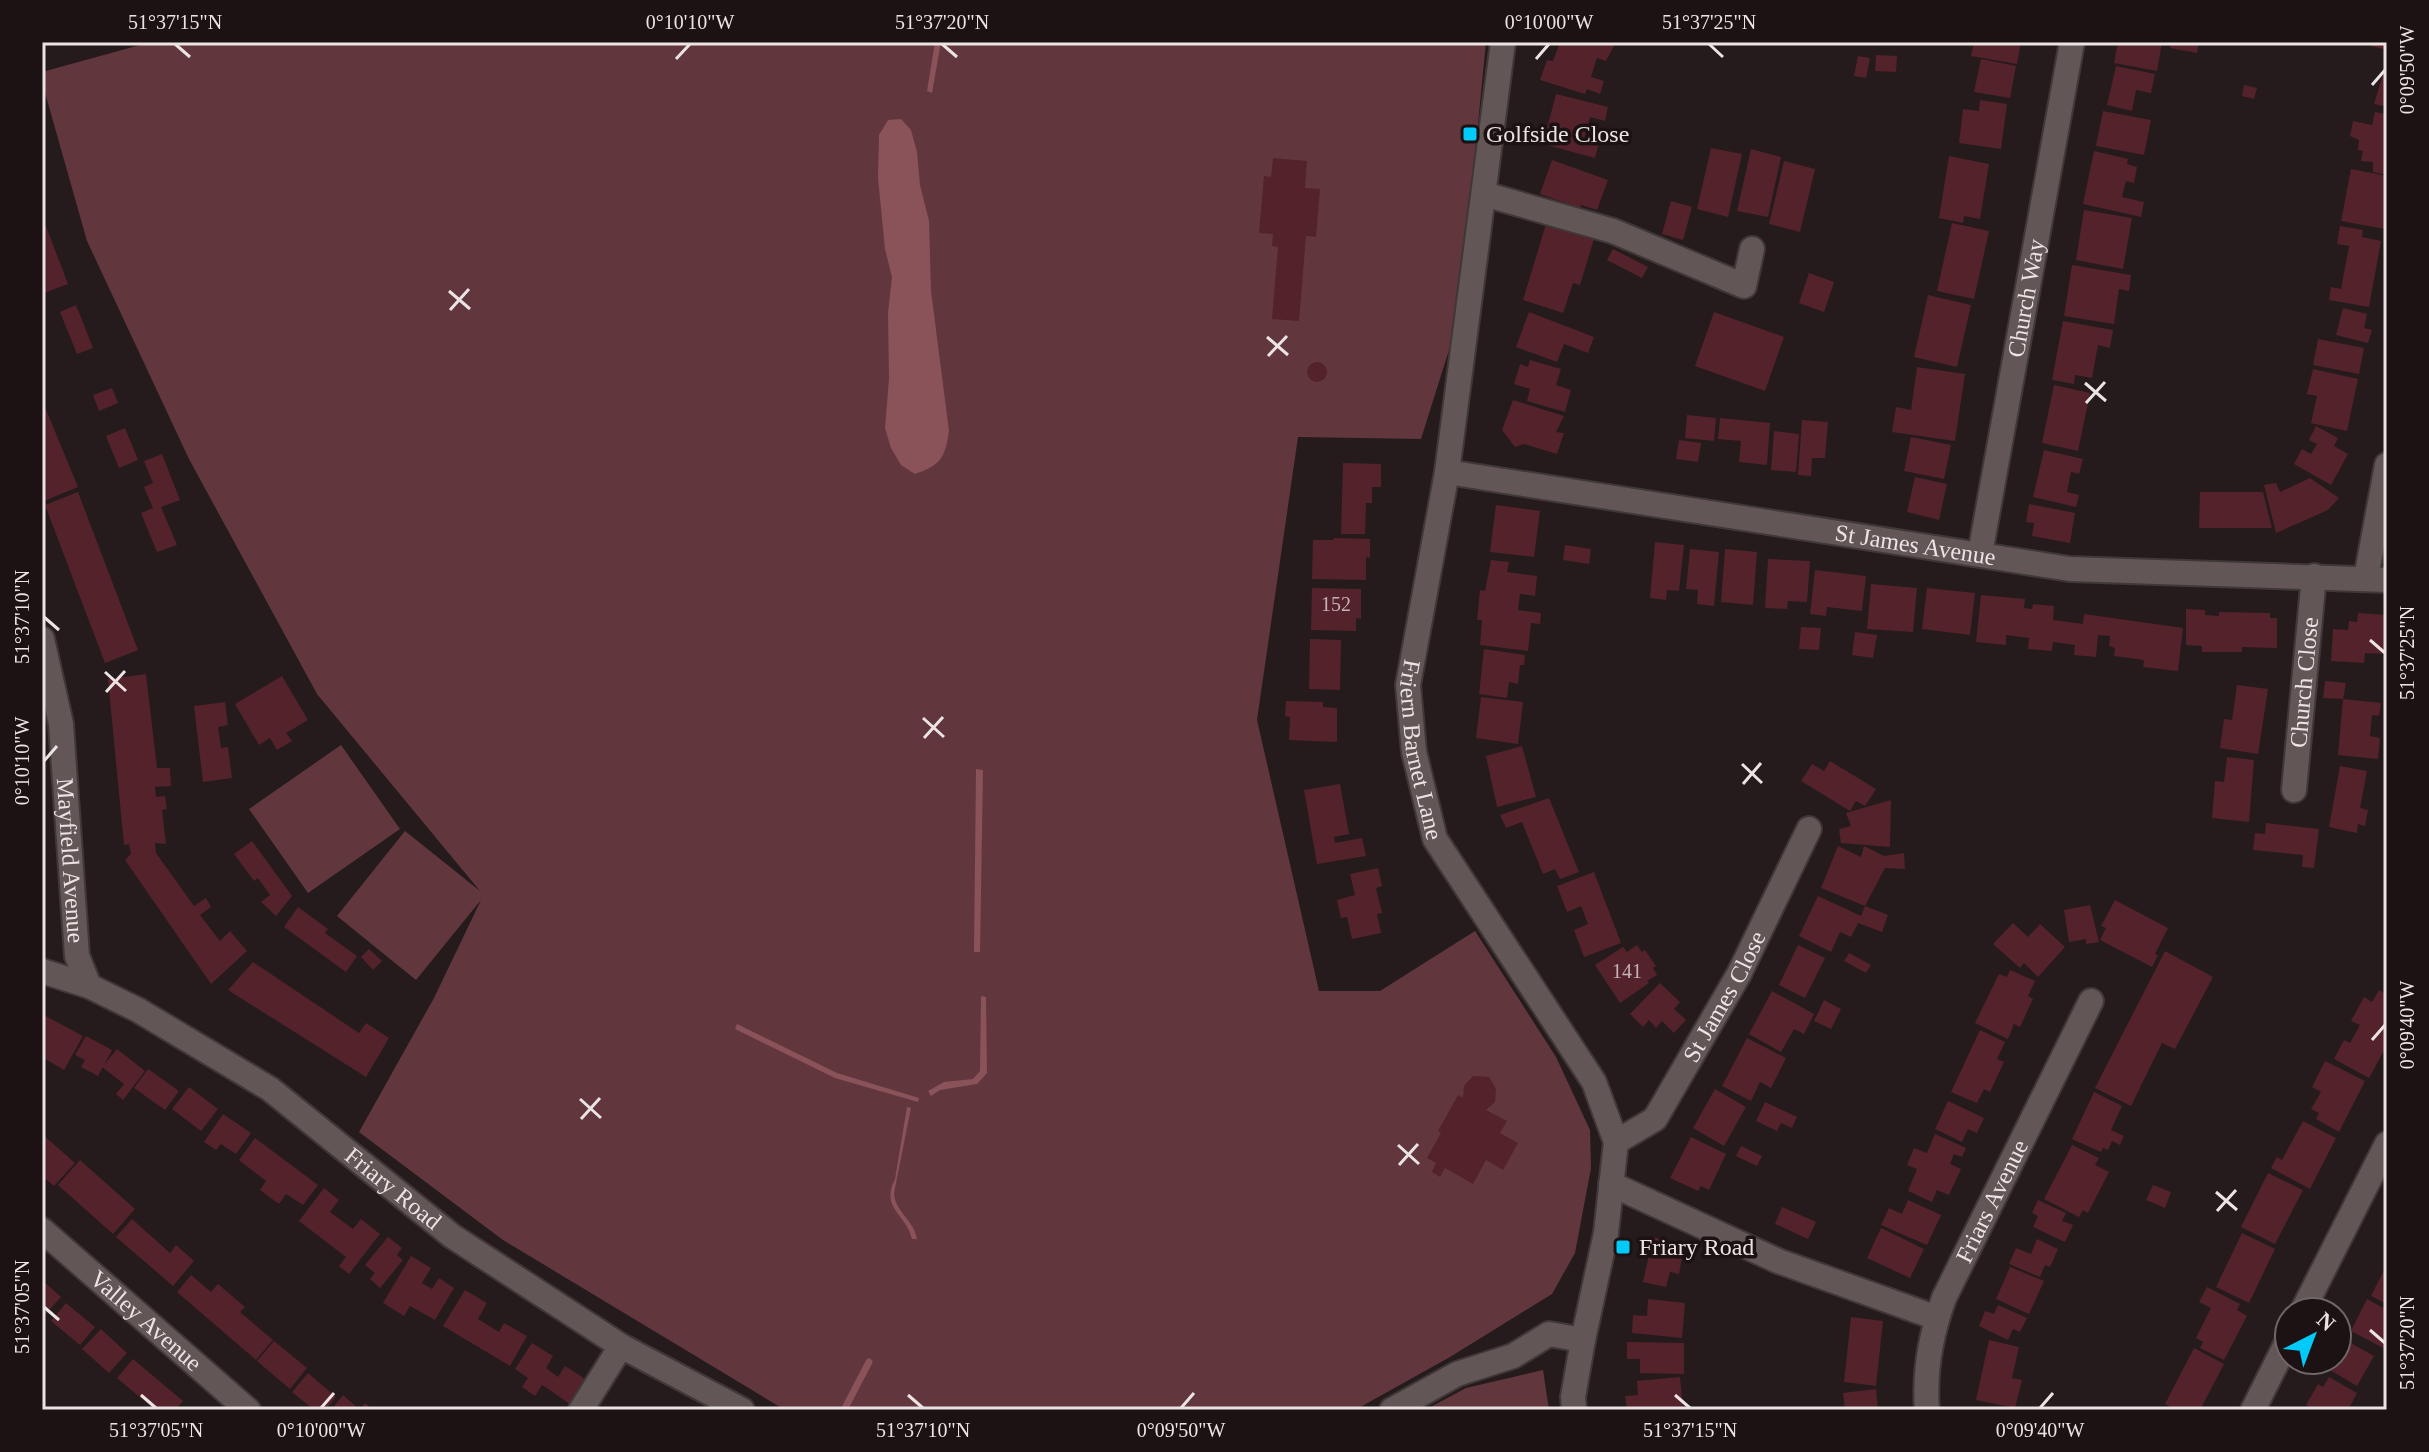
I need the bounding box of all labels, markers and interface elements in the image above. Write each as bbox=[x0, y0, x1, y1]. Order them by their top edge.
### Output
text: 51°37'15"N bbox=[128, 11, 222, 33]
text: 0°10'10"W bbox=[646, 11, 734, 33]
text: 51°37'20"N bbox=[895, 11, 989, 33]
text: 0°10'00"W bbox=[1505, 11, 1593, 33]
text: 51°37'25"N bbox=[1662, 11, 1756, 33]
text: 0°09'50"W bbox=[2396, 26, 2418, 114]
place label: Golfside Close bbox=[1486, 121, 1629, 147]
marker: Golfside Close bbox=[1461, 125, 1479, 143]
street label: Church Way bbox=[2003, 237, 2049, 359]
street label: St James Avenue bbox=[1833, 520, 1998, 570]
text: 51°37'10"N bbox=[11, 570, 33, 664]
house number: 152 bbox=[1321, 593, 1351, 615]
text: 51°37'25"N bbox=[2396, 606, 2418, 700]
street label: Church Close bbox=[2285, 616, 2323, 749]
street label: Friern Barnet Lane bbox=[1395, 658, 1448, 842]
text: 0°10'10"W bbox=[11, 717, 33, 805]
street label: Mayfield Avenue bbox=[52, 777, 89, 944]
street label: St James Close bbox=[1678, 927, 1771, 1067]
house number: 141 bbox=[1612, 960, 1642, 982]
text: 0°09'40"W bbox=[2396, 981, 2418, 1069]
street label: Friars Avenue bbox=[1951, 1136, 2033, 1267]
street label: Friary Road bbox=[340, 1142, 446, 1235]
place label: Friary Road bbox=[1639, 1234, 1754, 1260]
marker: Friary Road bbox=[1614, 1238, 1632, 1256]
text: 51°37'05"N bbox=[11, 1260, 33, 1354]
street label: Valley Avenue bbox=[85, 1265, 207, 1376]
north arrow bbox=[2273, 1296, 2353, 1376]
text: 51°37'20"N bbox=[2396, 1296, 2418, 1390]
text: N bbox=[2312, 1307, 2340, 1336]
text: 51°37'05"N bbox=[109, 1419, 203, 1441]
text: 0°10'00"W bbox=[277, 1419, 365, 1441]
text: 51°37'10"N bbox=[876, 1419, 970, 1441]
text: 0°09'50"W bbox=[1137, 1419, 1225, 1441]
text: 51°37'15"N bbox=[1643, 1419, 1737, 1441]
text: 0°09'40"W bbox=[1996, 1419, 2084, 1441]

